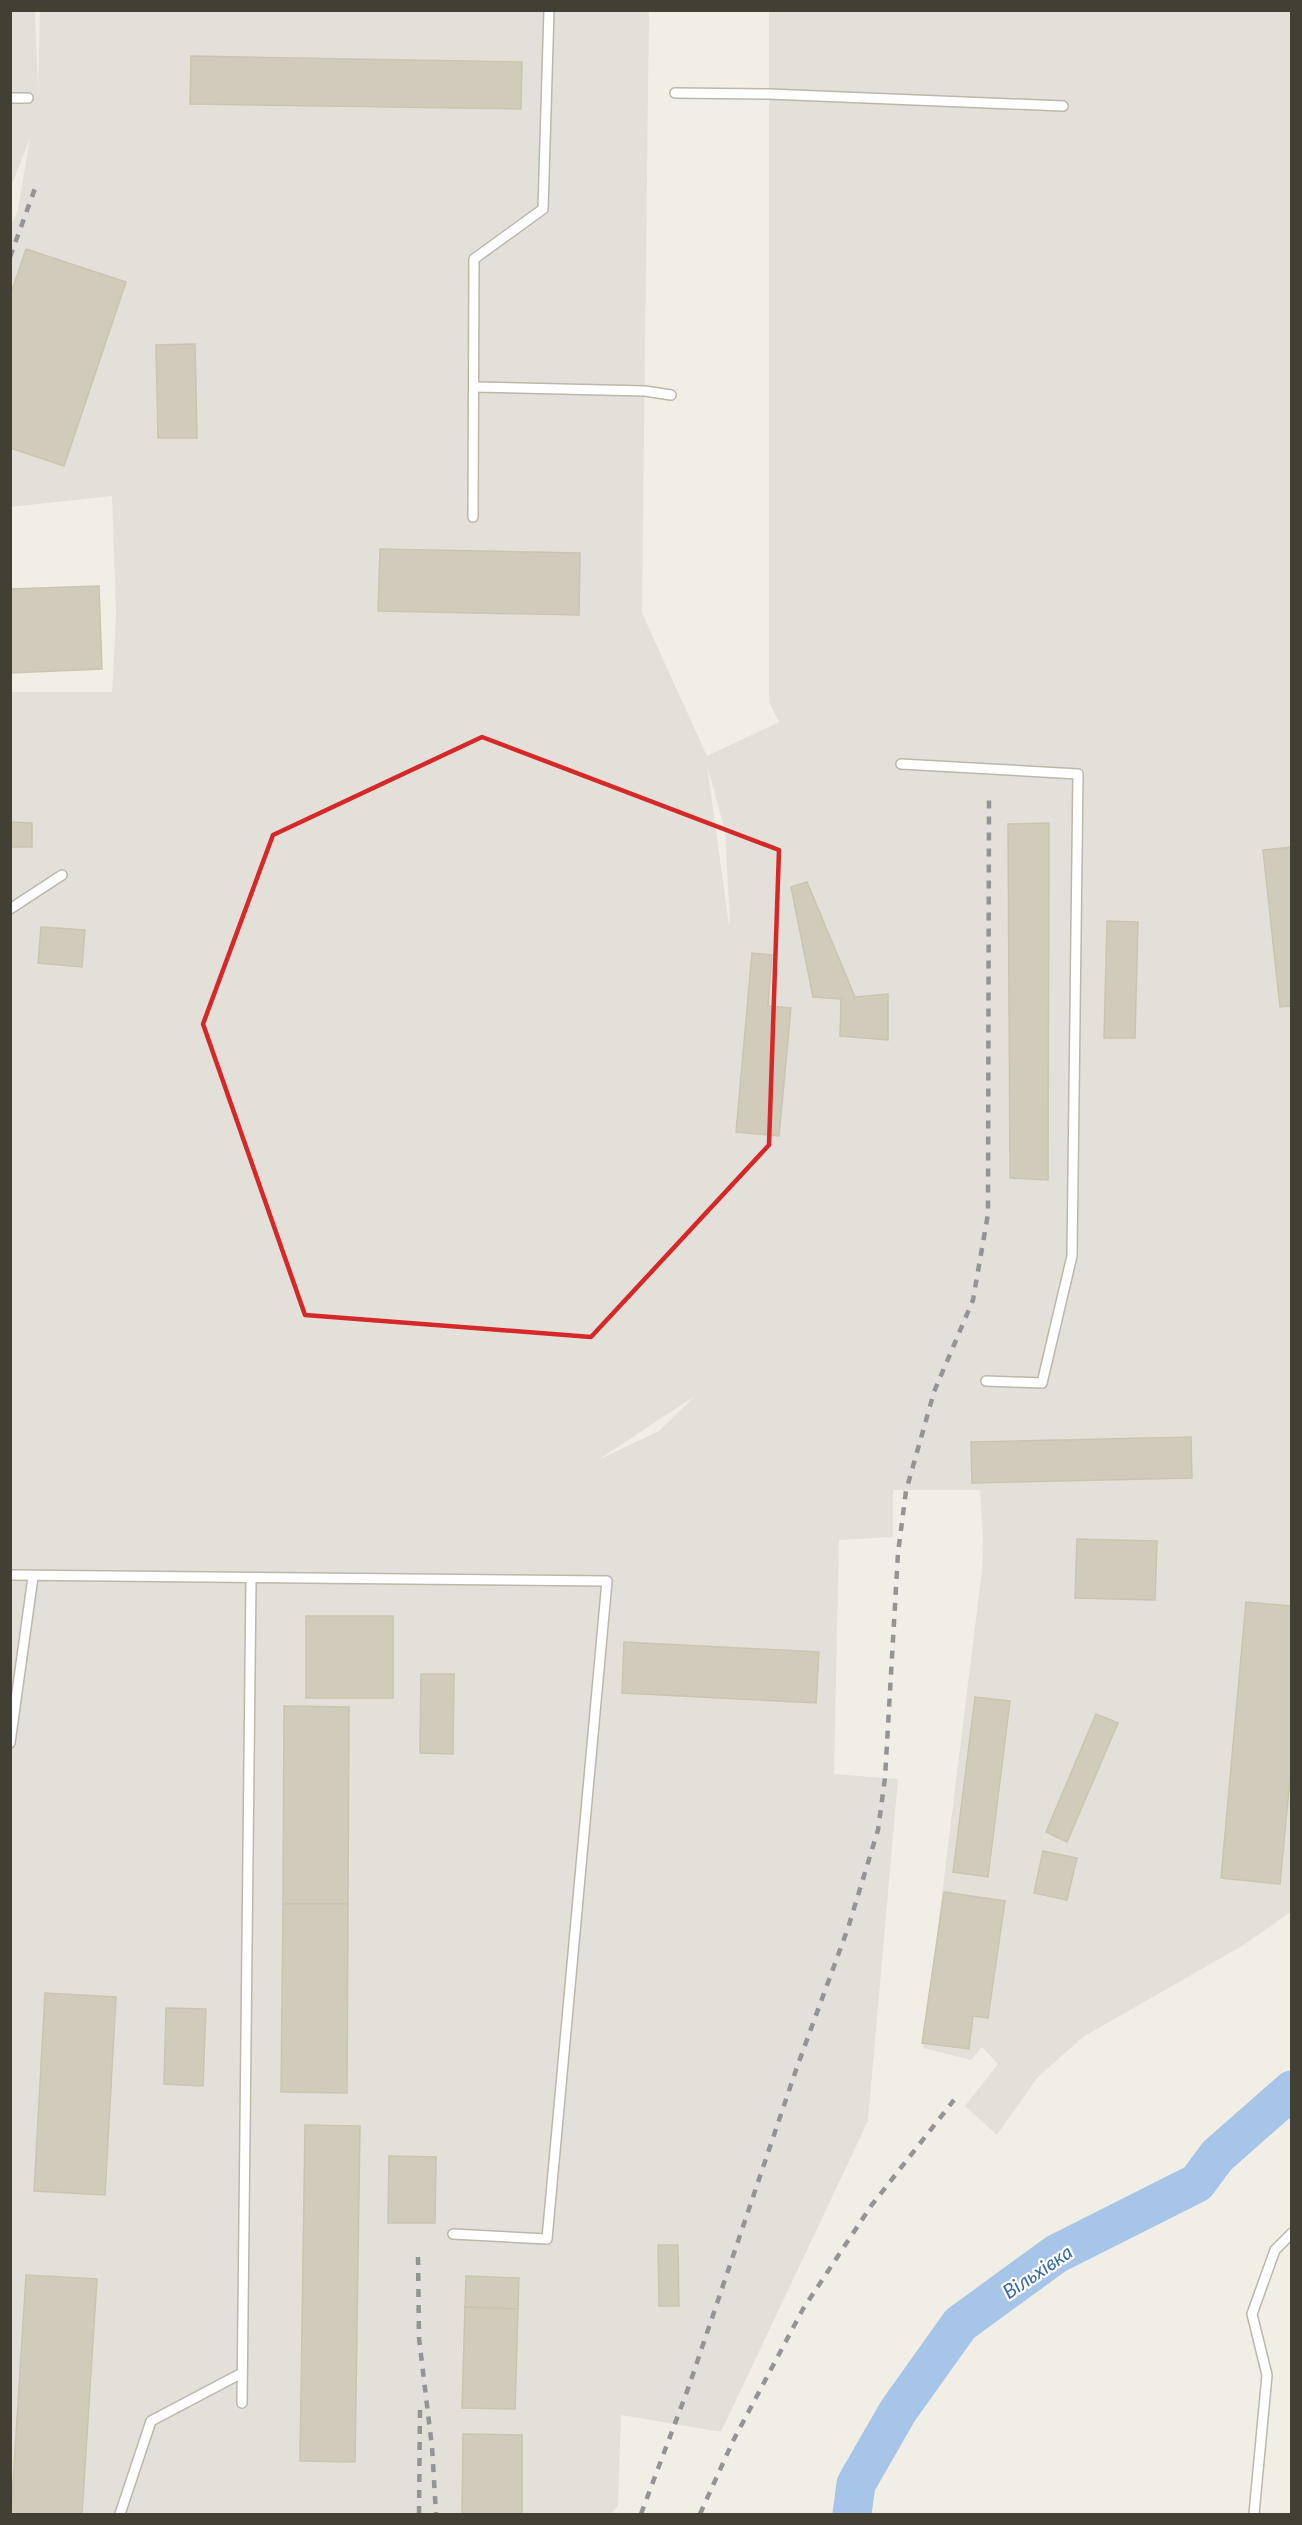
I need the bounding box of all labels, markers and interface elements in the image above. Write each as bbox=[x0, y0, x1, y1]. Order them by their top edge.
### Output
water label: Вільхівка bbox=[998, 2239, 1076, 2303]

